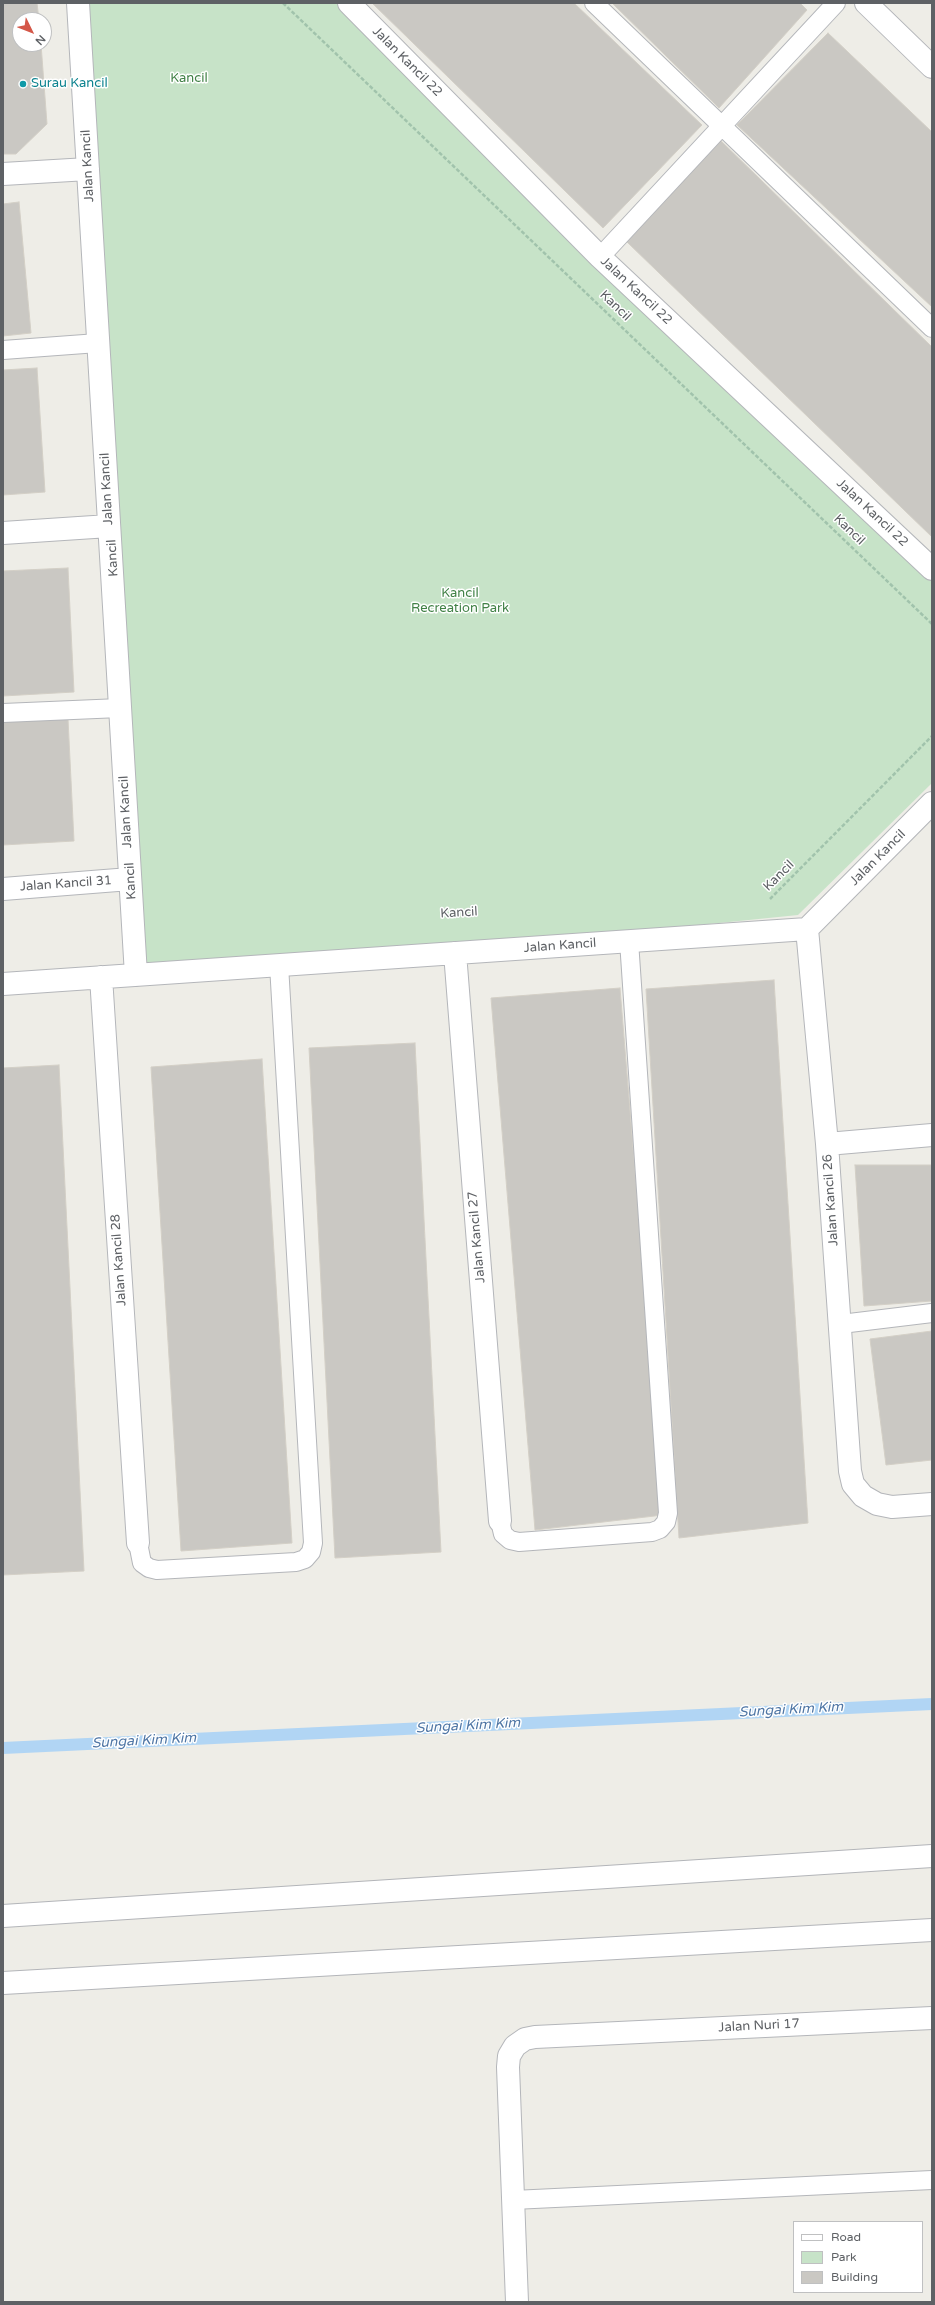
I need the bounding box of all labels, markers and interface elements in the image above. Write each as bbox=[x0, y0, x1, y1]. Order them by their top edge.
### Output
north arrow bbox=[12, 12, 52, 52]
street label: Jalan Kancil 22 bbox=[369, 24, 445, 100]
text: N bbox=[33, 32, 48, 48]
park label: Kancil bbox=[170, 71, 208, 87]
place label: Surau Kancil bbox=[31, 76, 108, 92]
marker: Surau Kancil bbox=[18, 79, 28, 89]
street label: Jalan Kancil bbox=[78, 129, 98, 203]
street label: Jalan Kancil 22 bbox=[597, 254, 675, 328]
street label: Kancil bbox=[596, 287, 634, 325]
street label: Jalan Kancil bbox=[97, 452, 117, 526]
street label: Jalan Kancil 22 bbox=[833, 476, 911, 550]
street label: Kancil bbox=[830, 511, 868, 549]
street label: Kancil bbox=[104, 539, 122, 577]
park label: Kancil Recreation Park bbox=[411, 586, 509, 617]
street label: Jalan Kancil bbox=[116, 775, 136, 849]
street label: Jalan Kancil bbox=[847, 827, 909, 889]
street label: Kancil bbox=[760, 857, 798, 895]
street label: Kancil bbox=[122, 862, 140, 900]
street label: Jalan Kancil 31 bbox=[19, 873, 113, 895]
street label: Kancil bbox=[440, 904, 478, 922]
street label: Jalan Kancil bbox=[523, 936, 597, 956]
street label: Jalan Kancil 26 bbox=[820, 1153, 842, 1247]
street label: Jalan Kancil 27 bbox=[465, 1190, 489, 1284]
street label: Jalan Kancil 28 bbox=[108, 1213, 130, 1307]
water label: Sungai Kim Kim bbox=[738, 1699, 844, 1721]
water label: Sungai Kim Kim bbox=[415, 1715, 521, 1737]
water label: Sungai Kim Kim bbox=[91, 1730, 197, 1752]
street label: Jalan Nuri 17 bbox=[718, 2016, 800, 2036]
legend bbox=[793, 2221, 923, 2293]
text: Road bbox=[831, 2230, 861, 2244]
text: Park bbox=[831, 2250, 857, 2264]
text: Building bbox=[831, 2270, 878, 2284]

